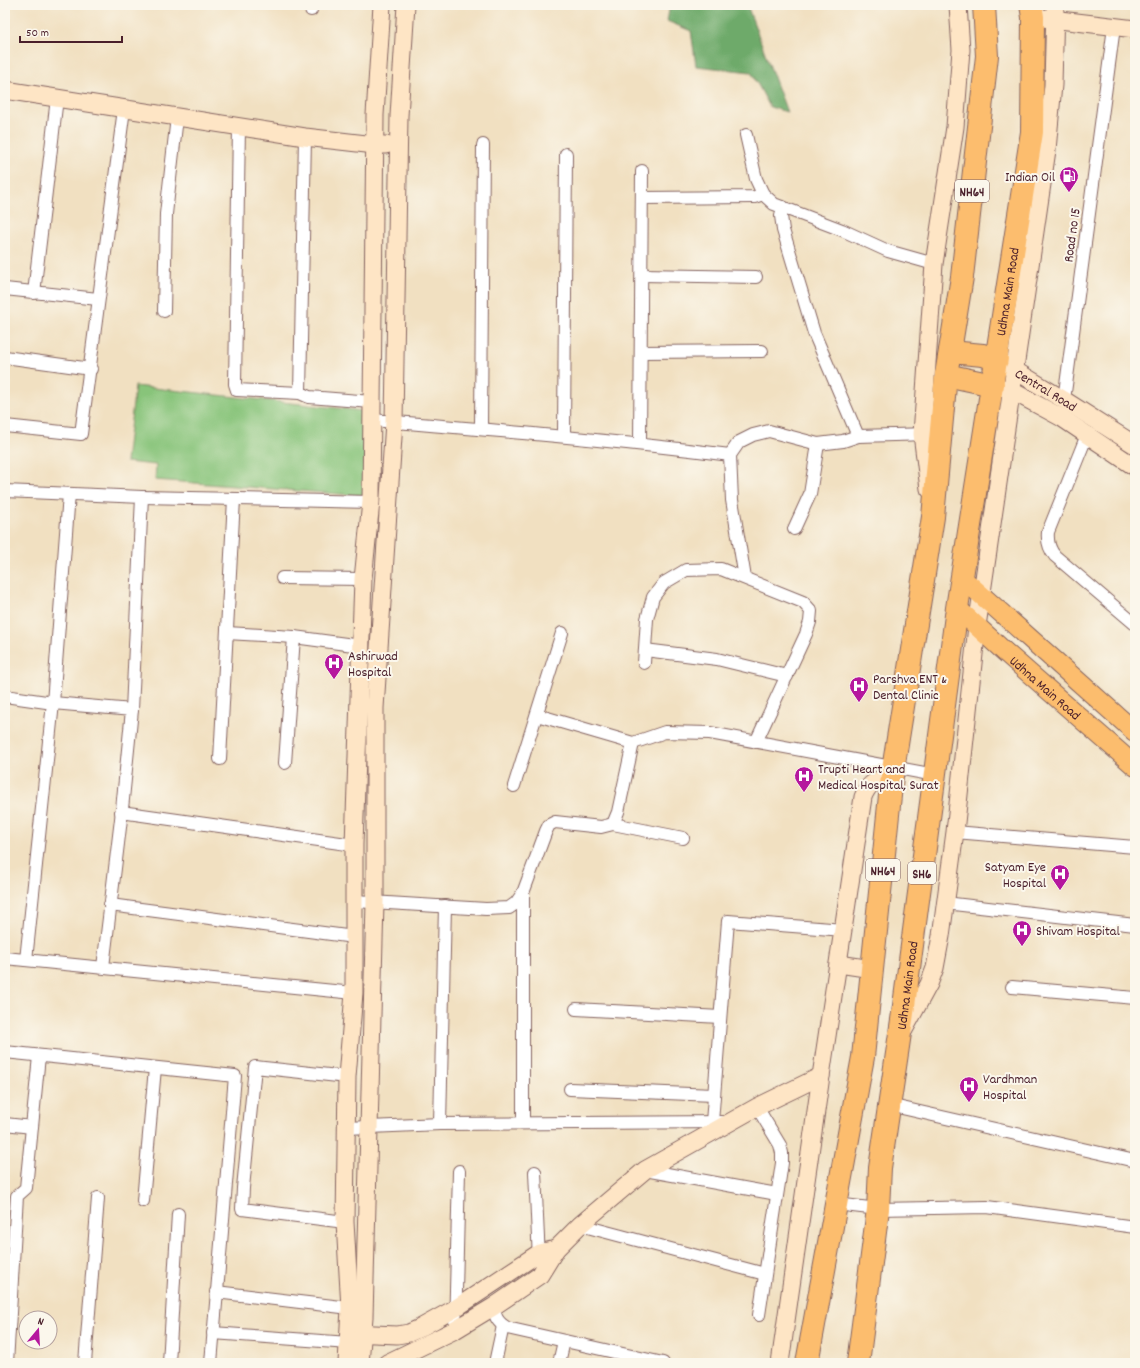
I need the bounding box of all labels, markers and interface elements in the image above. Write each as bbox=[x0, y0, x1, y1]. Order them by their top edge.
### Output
scale bar bbox=[20, 18, 122, 44]
text: 50 m bbox=[26, 25, 49, 42]
fuel station icon: Indian Oil bbox=[1058, 165, 1080, 193]
place label: Indian Oil bbox=[1005, 168, 1056, 188]
road number: NH64 bbox=[955, 180, 989, 202]
street label: Road no 15 bbox=[1059, 207, 1087, 264]
street label: Udhna Main Road bbox=[992, 246, 1026, 337]
street label: Central Road bbox=[1010, 365, 1080, 418]
place label: Ashirwad Hospital bbox=[348, 647, 398, 683]
hospital icon: Ashirwad Hospital bbox=[323, 652, 345, 680]
street label: Udhna Main Road bbox=[1004, 652, 1084, 726]
place label: Parshva ENT & Dental Clinic bbox=[873, 670, 947, 706]
hospital icon: Parshva ENT & Dental Clinic bbox=[848, 675, 870, 703]
place label: Trupti Heart and Medical Hospital, Surat bbox=[818, 760, 939, 796]
hospital icon: Trupti Heart and Medical Hospital, Surat bbox=[793, 765, 815, 793]
place label: Satyam Eye Hospital bbox=[985, 858, 1047, 894]
road number: NH64 bbox=[866, 859, 900, 881]
road number: SH6 bbox=[908, 862, 936, 884]
hospital icon: Satyam Eye Hospital bbox=[1049, 863, 1071, 891]
hospital icon: Shivam Hospital bbox=[1011, 919, 1033, 947]
place label: Shivam Hospital bbox=[1036, 922, 1120, 942]
street label: Udhna Main Road bbox=[893, 940, 924, 1031]
place label: Vardhman Hospital bbox=[983, 1070, 1037, 1106]
hospital icon: Vardhman Hospital bbox=[958, 1075, 980, 1103]
north arrow bbox=[18, 1310, 58, 1350]
text: N bbox=[35, 1314, 46, 1331]

